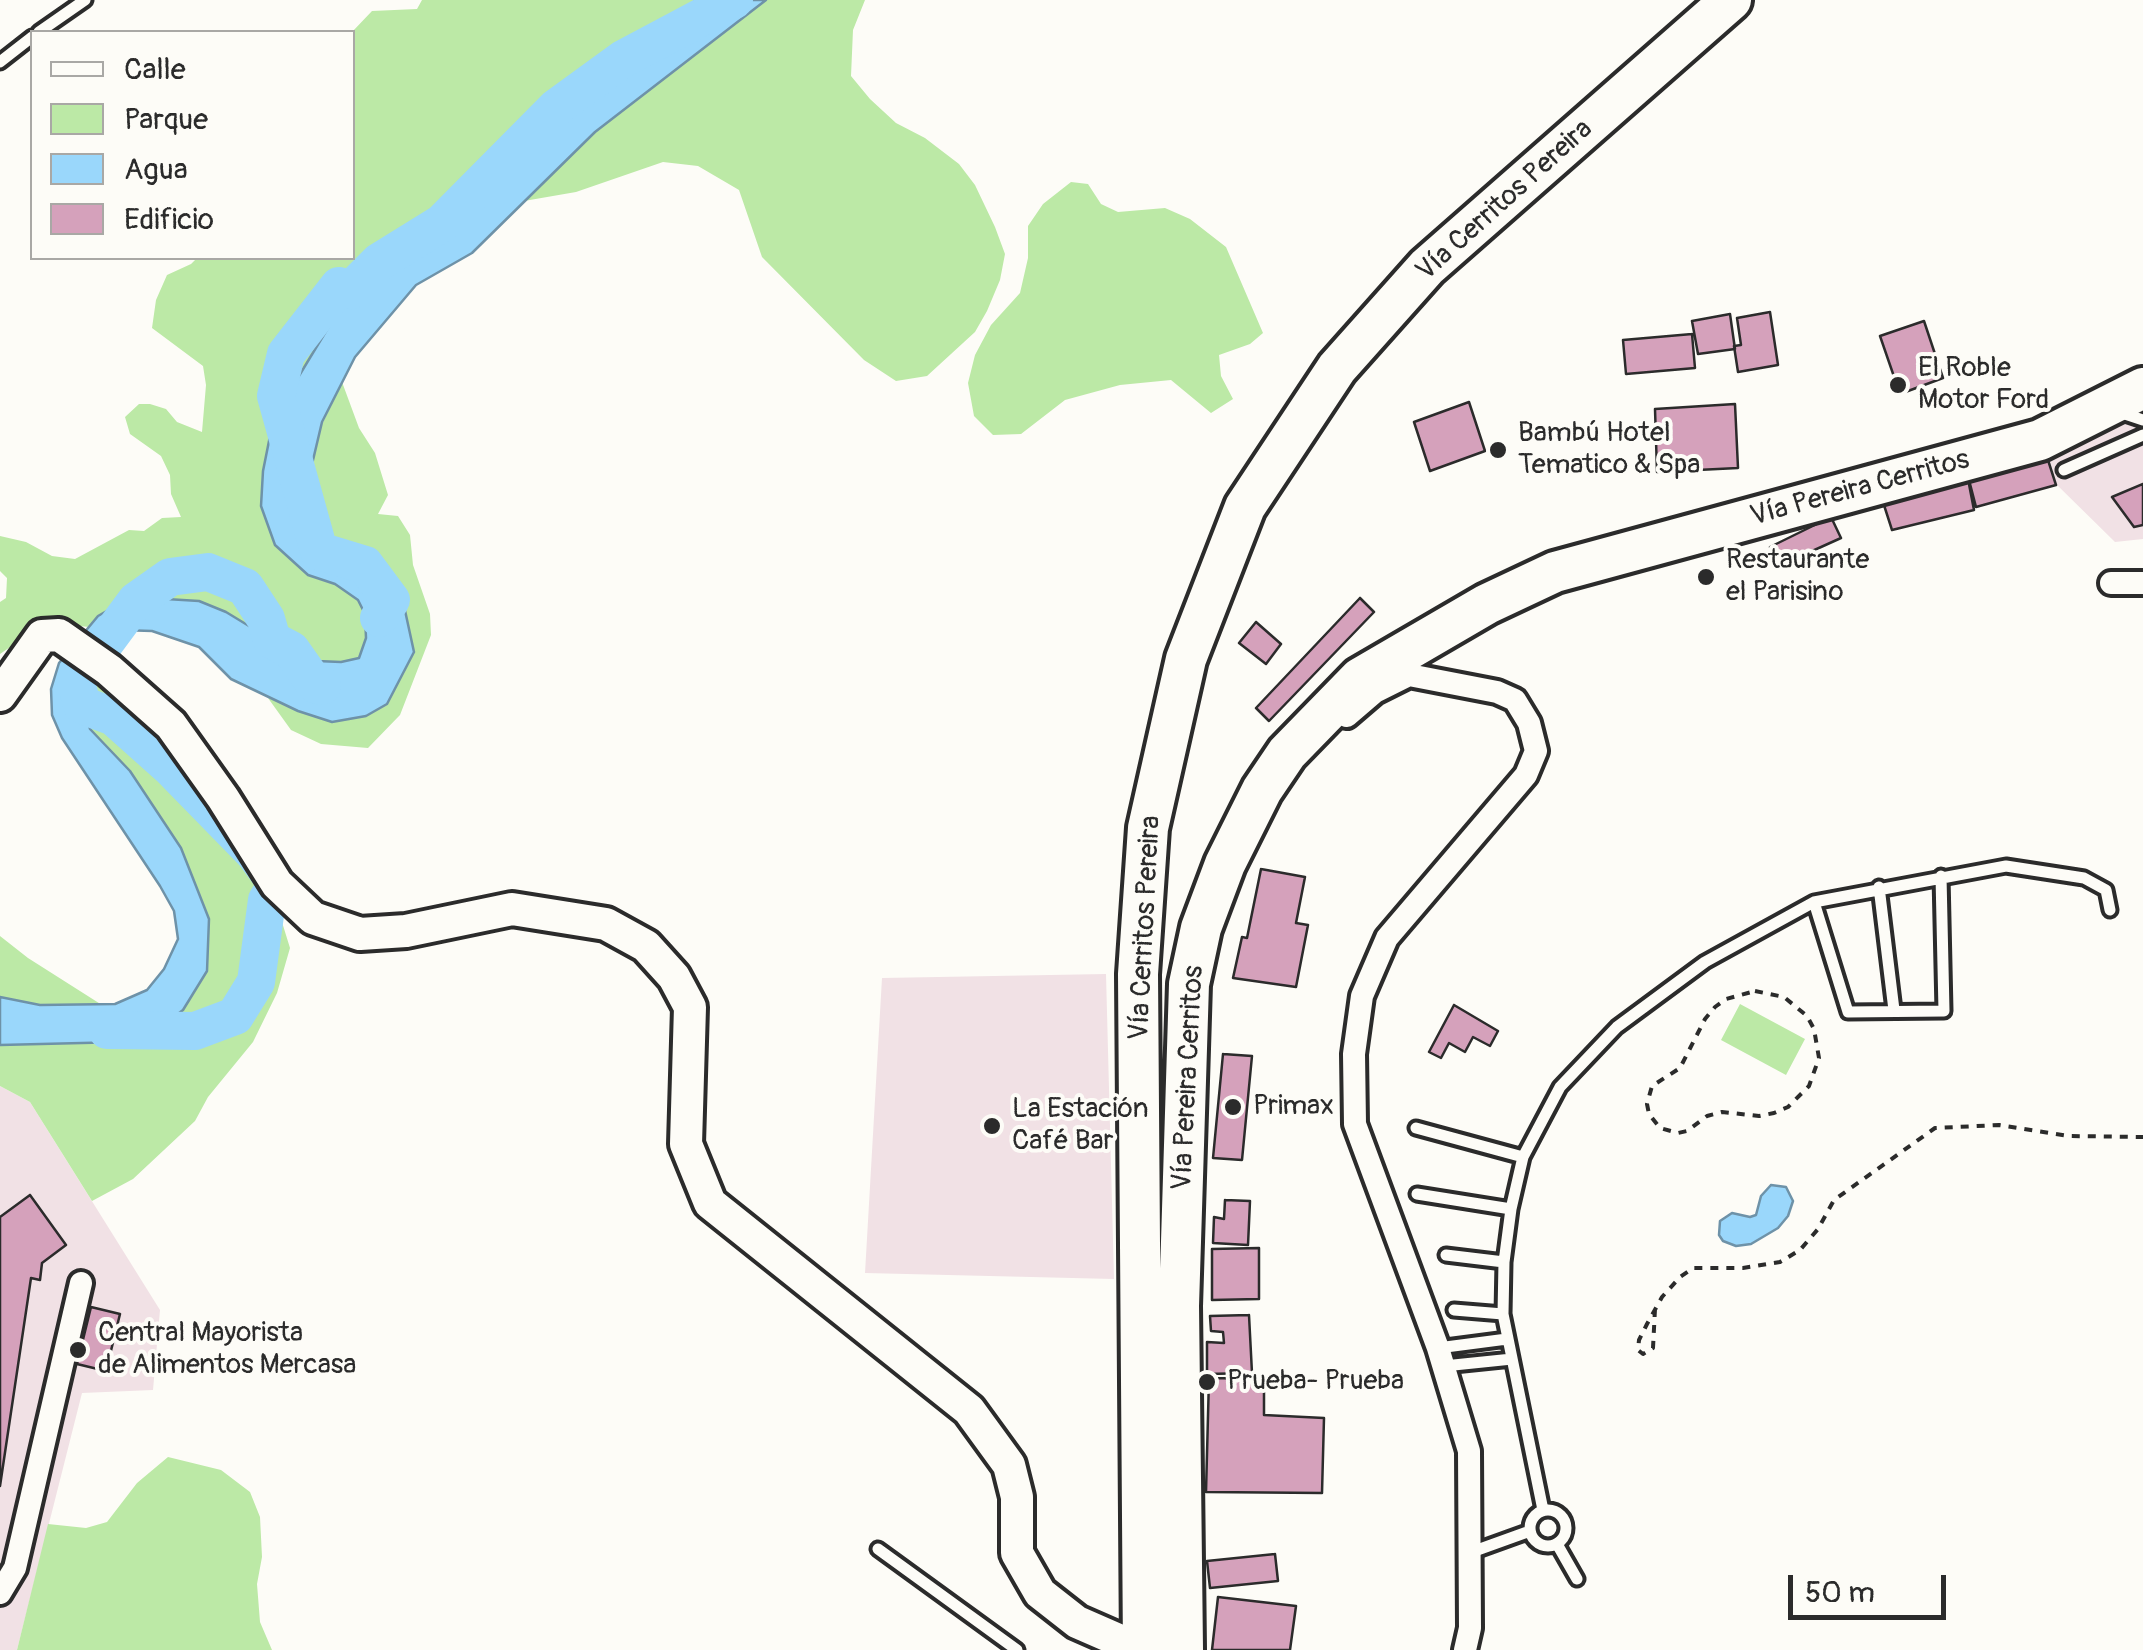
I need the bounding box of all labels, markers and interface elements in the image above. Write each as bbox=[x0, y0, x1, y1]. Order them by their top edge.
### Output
legend bbox=[30, 30, 355, 260]
text: Calle bbox=[124, 51, 186, 88]
text: Parque bbox=[124, 101, 208, 138]
street label: Vía Cerritos Pereira bbox=[1410, 113, 1600, 289]
text: Agua bbox=[124, 151, 188, 188]
text: Edificio bbox=[124, 201, 214, 238]
place label: El Roble Motor Ford bbox=[1918, 352, 2049, 418]
marker: El Roble Motor Ford bbox=[1887, 374, 1909, 396]
place label: Bambú Hotel Tematico & Spa bbox=[1518, 417, 1700, 483]
marker: Bambú Hotel Tematico & Spa bbox=[1487, 439, 1509, 461]
street label: Vía Pereira Cerritos bbox=[1747, 444, 1973, 534]
place label: Restaurante el Parisino bbox=[1726, 544, 1869, 610]
marker: Restaurante el Parisino bbox=[1695, 566, 1717, 588]
street label: Vía Cerritos Pereira bbox=[1123, 815, 1169, 1041]
street label: Vía Pereira Cerritos bbox=[1166, 965, 1212, 1191]
place label: Primax bbox=[1253, 1090, 1334, 1124]
place label: La Estación Café Bar bbox=[1012, 1093, 1149, 1159]
marker: Primax bbox=[1222, 1096, 1244, 1118]
marker: La Estación Café Bar bbox=[981, 1115, 1003, 1137]
place label: Central Mayorista de Alimentos Mercasa bbox=[98, 1317, 356, 1383]
marker: Central Mayorista de Alimentos Mercasa bbox=[67, 1339, 89, 1361]
place label: Prueba- Prueba bbox=[1227, 1365, 1404, 1399]
marker: Prueba- Prueba bbox=[1196, 1371, 1218, 1393]
scale bar bbox=[1793, 1555, 1950, 1617]
text: 50 m bbox=[1805, 1574, 1875, 1611]

